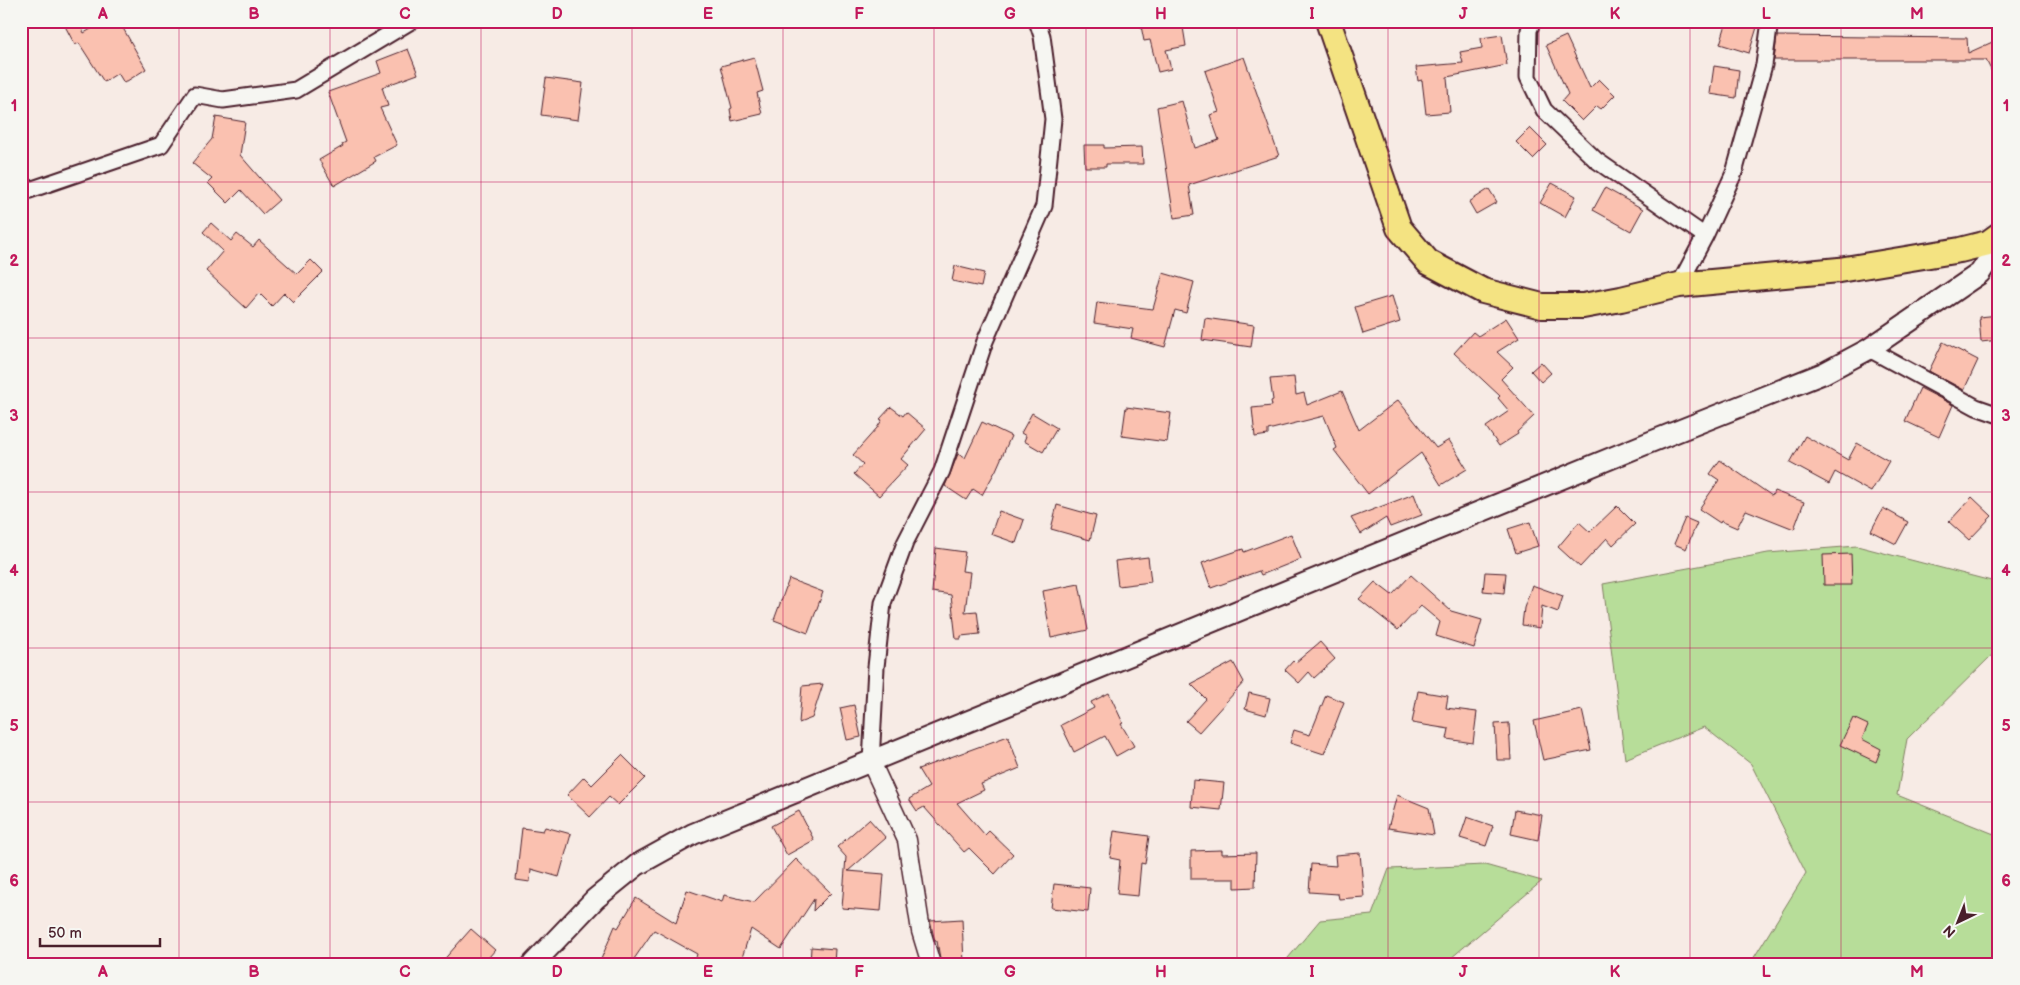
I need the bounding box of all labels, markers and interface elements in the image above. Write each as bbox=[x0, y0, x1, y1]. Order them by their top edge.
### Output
text: A bbox=[97, 5, 108, 24]
text: B bbox=[248, 5, 260, 24]
text: C bbox=[399, 5, 411, 24]
text: D bbox=[551, 5, 563, 24]
text: E bbox=[703, 5, 713, 24]
text: F bbox=[854, 5, 864, 24]
text: G bbox=[1004, 5, 1016, 24]
text: H bbox=[1155, 5, 1167, 24]
text: I bbox=[1309, 5, 1315, 24]
text: J bbox=[1459, 5, 1468, 24]
text: K bbox=[1610, 5, 1621, 24]
text: L bbox=[1761, 5, 1771, 24]
text: M bbox=[1910, 5, 1924, 24]
text: 1 bbox=[11, 97, 17, 116]
text: 1 bbox=[2003, 97, 2009, 116]
text: 2 bbox=[9, 252, 19, 271]
text: 2 bbox=[2001, 252, 2011, 271]
text: 3 bbox=[9, 407, 19, 426]
text: 3 bbox=[2001, 407, 2011, 426]
text: 4 bbox=[9, 562, 19, 581]
text: 4 bbox=[2001, 562, 2011, 581]
text: 5 bbox=[9, 717, 19, 736]
text: 5 bbox=[2001, 717, 2011, 736]
text: 6 bbox=[9, 872, 19, 891]
text: 6 bbox=[2001, 872, 2011, 891]
north arrow bbox=[1932, 898, 1982, 948]
scale bar bbox=[40, 915, 160, 947]
text: N bbox=[1940, 921, 1959, 941]
text: 50 m bbox=[48, 924, 82, 943]
text: A bbox=[97, 963, 108, 982]
text: B bbox=[248, 963, 260, 982]
text: C bbox=[399, 963, 411, 982]
text: D bbox=[551, 963, 563, 982]
text: E bbox=[703, 963, 713, 982]
text: F bbox=[854, 963, 864, 982]
text: G bbox=[1004, 963, 1016, 982]
text: H bbox=[1155, 963, 1167, 982]
text: I bbox=[1309, 963, 1315, 982]
text: J bbox=[1459, 963, 1468, 982]
text: K bbox=[1610, 963, 1621, 982]
text: L bbox=[1761, 963, 1771, 982]
text: M bbox=[1910, 963, 1924, 982]

